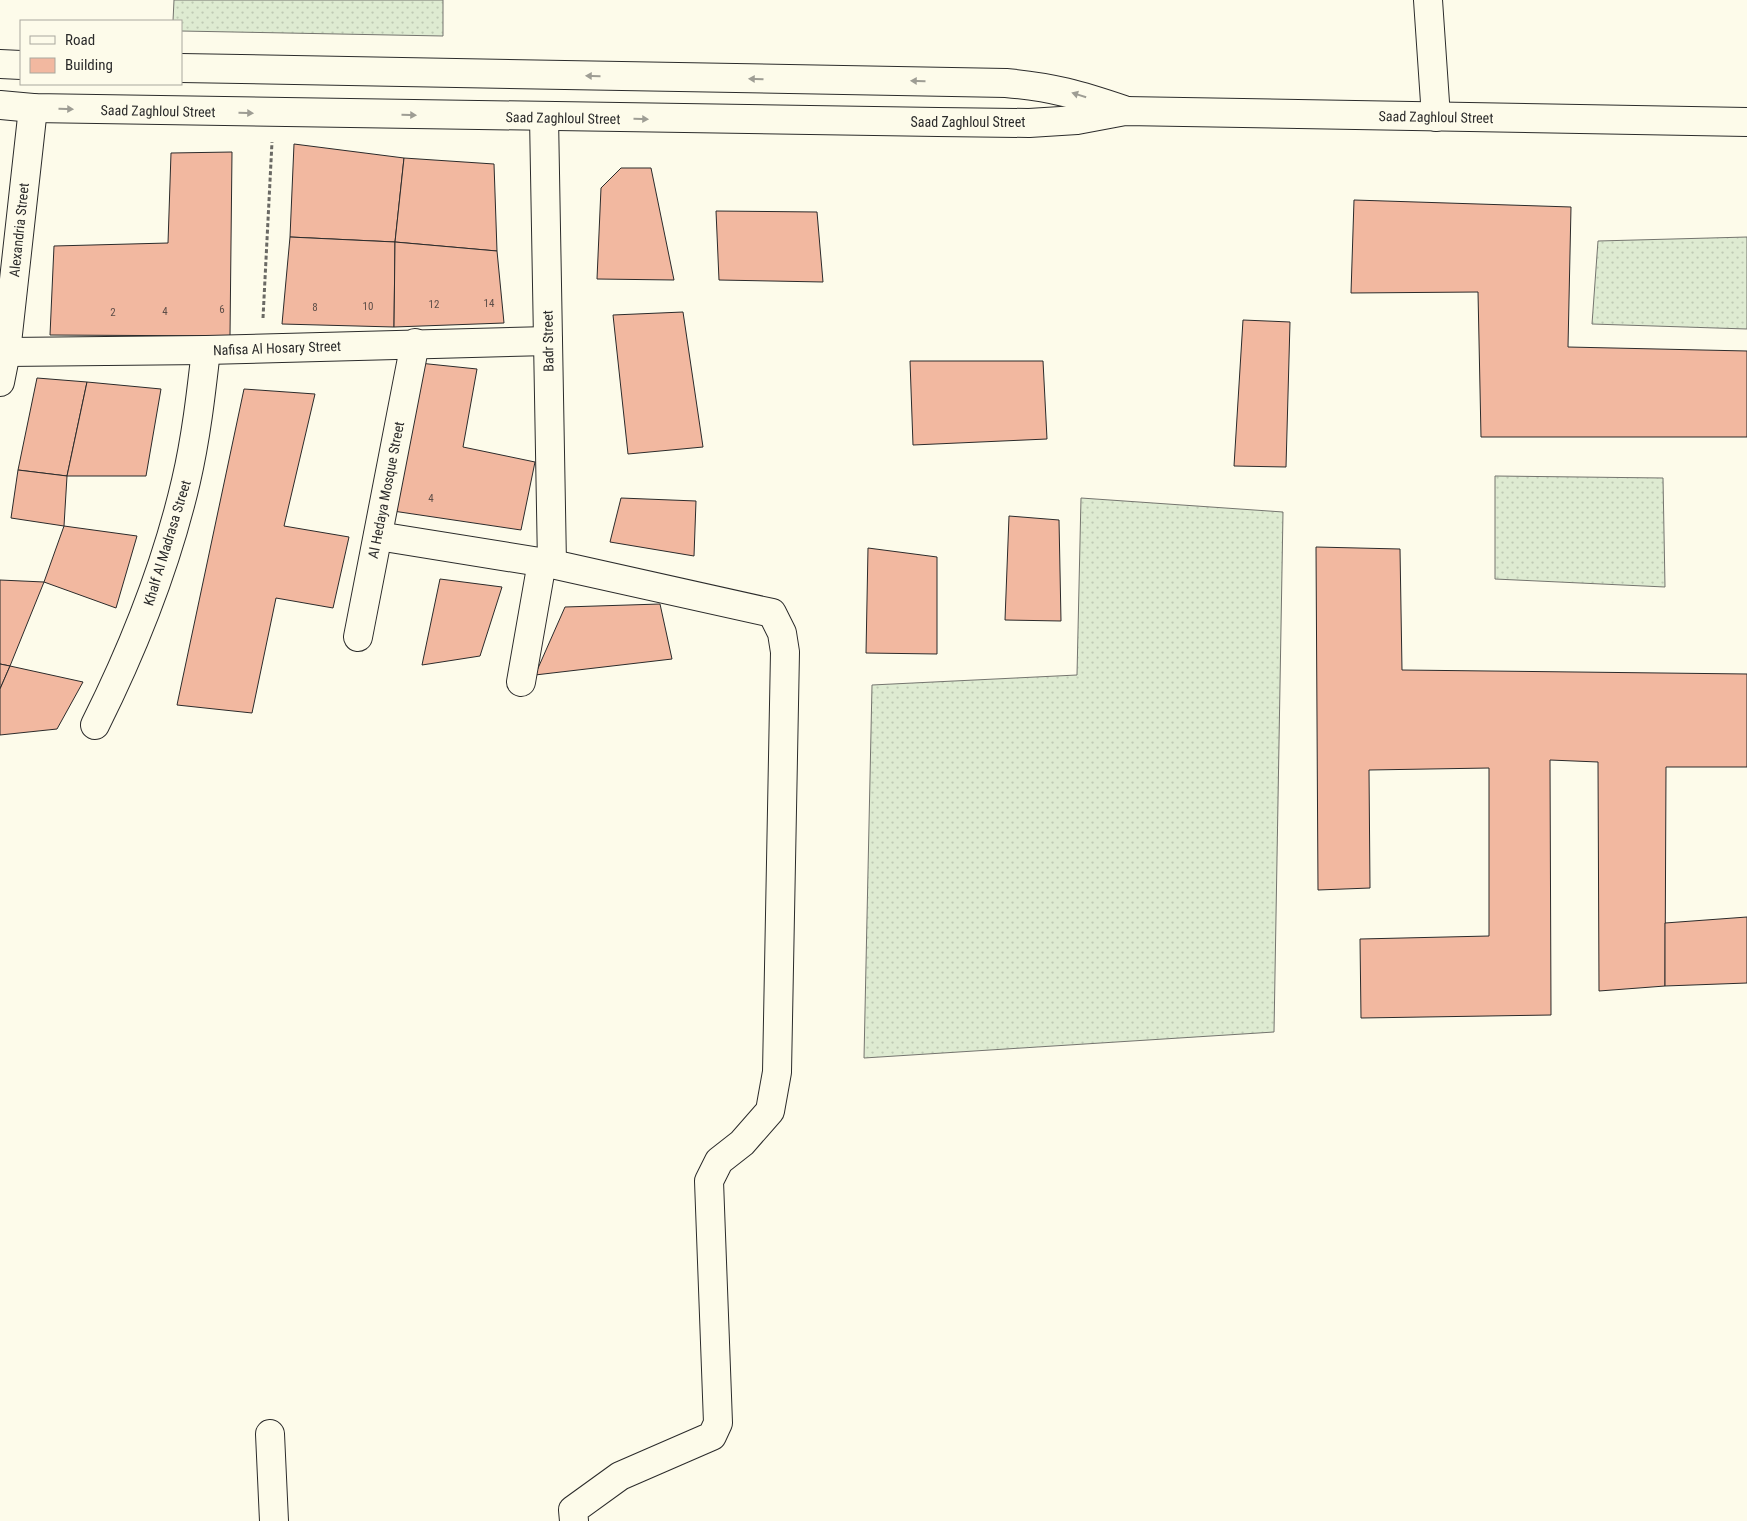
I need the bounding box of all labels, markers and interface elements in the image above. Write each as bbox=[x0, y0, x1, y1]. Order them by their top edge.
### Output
legend bbox=[20, 20, 182, 85]
text: Road bbox=[65, 31, 95, 49]
text: Building bbox=[65, 56, 113, 74]
one-way arrow bbox=[585, 71, 601, 79]
one-way arrow bbox=[747, 74, 763, 82]
one-way arrow bbox=[910, 77, 926, 85]
one-way arrow bbox=[1072, 90, 1087, 98]
street label: Saad Zaghloul Street bbox=[100, 102, 216, 120]
one-way arrow bbox=[58, 105, 74, 113]
street label: Saad Zaghloul Street bbox=[1378, 108, 1494, 126]
one-way arrow bbox=[238, 109, 254, 117]
street label: Saad Zaghloul Street bbox=[505, 109, 621, 127]
one-way arrow bbox=[401, 111, 417, 119]
street label: Saad Zaghloul Street bbox=[911, 114, 1025, 130]
one-way arrow bbox=[633, 115, 649, 123]
street label: Alexandria Street bbox=[6, 182, 32, 278]
house number: 14 bbox=[484, 297, 495, 310]
house number: 12 bbox=[429, 298, 439, 311]
house number: 10 bbox=[363, 300, 373, 313]
house number: 8 bbox=[312, 301, 318, 314]
house number: 6 bbox=[219, 303, 225, 316]
house number: 4 bbox=[162, 305, 168, 318]
house number: 2 bbox=[110, 306, 116, 319]
street label: Badr Street bbox=[539, 310, 557, 372]
street label: Nafisa Al Hosary Street bbox=[213, 338, 341, 358]
street label: Al Hedaya Mosque Street bbox=[365, 420, 407, 560]
street label: Khalf Al Madrasa Street bbox=[140, 478, 194, 608]
house number: 4 bbox=[428, 492, 434, 505]

